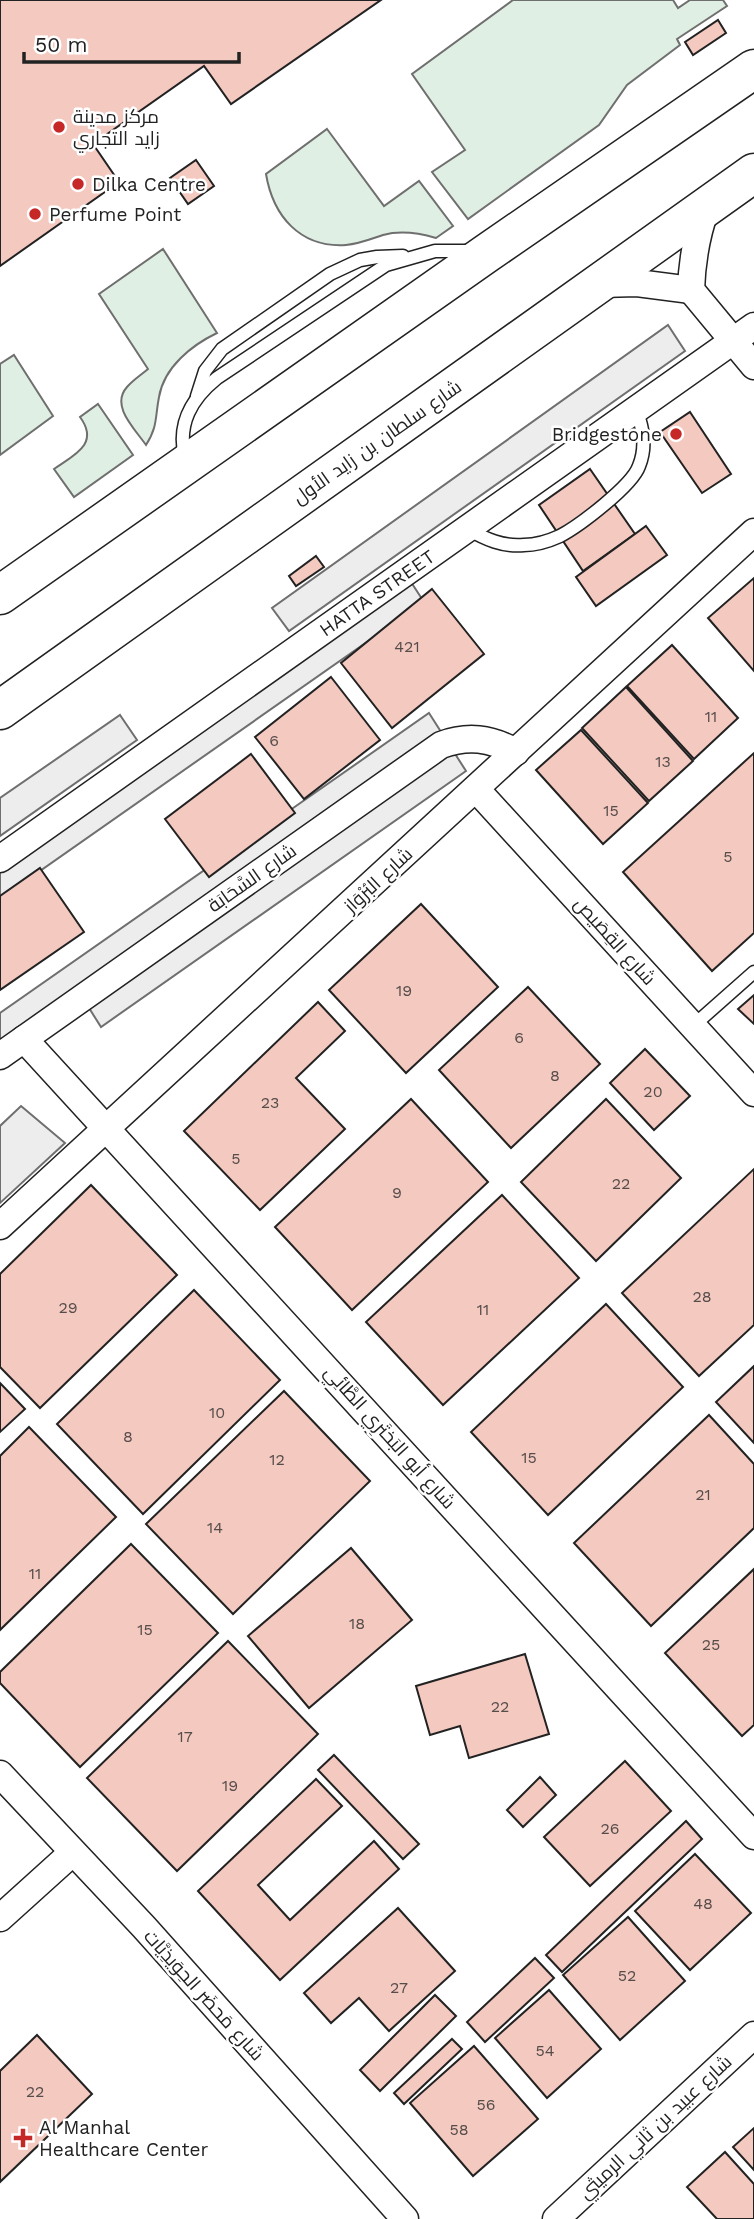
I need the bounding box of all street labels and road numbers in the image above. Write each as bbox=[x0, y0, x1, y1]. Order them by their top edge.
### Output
street label: شارع سلطان بن زايد الأول bbox=[288, 375, 467, 511]
street label: HATTA STREET bbox=[315, 545, 439, 641]
street label: شارع السَّحَابَة bbox=[203, 839, 302, 919]
street label: شارع البُرْوَاز bbox=[338, 842, 418, 920]
street label: شارع القِصَيص bbox=[568, 892, 661, 991]
street label: شارع أبو البَختَرِي الطَّائِي bbox=[317, 1361, 460, 1515]
street label: شارع مَحضَر الحِوَيذِيَّات bbox=[138, 1925, 269, 2067]
street label: شارع عبيد بن ثاني الرميثي bbox=[574, 2050, 738, 2206]

